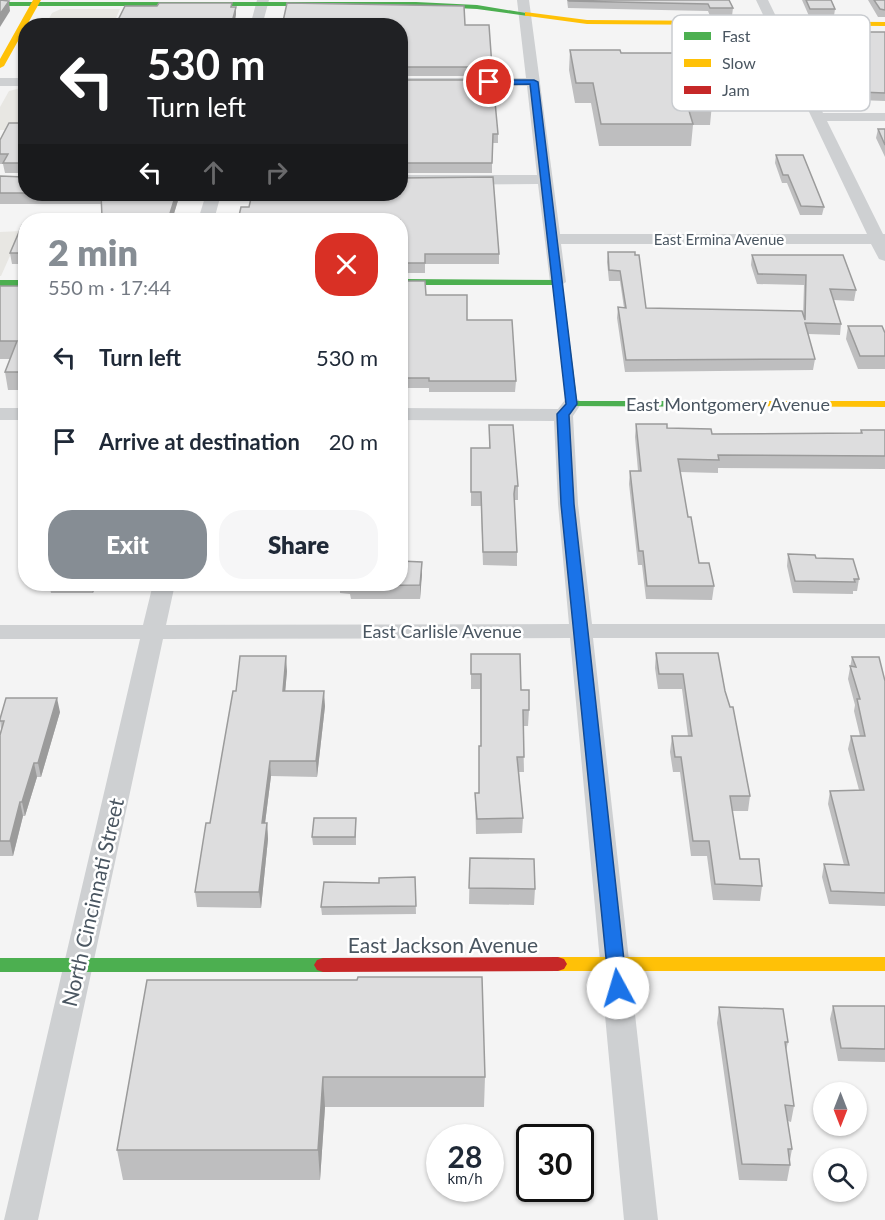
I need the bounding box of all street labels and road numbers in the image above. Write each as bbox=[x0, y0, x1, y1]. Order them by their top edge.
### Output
street label: East Ermina Avenue bbox=[654, 230, 784, 248]
street label: East Montgomery Avenue bbox=[626, 393, 830, 415]
street label: East Carlisle Avenue bbox=[362, 620, 522, 642]
street label: North Cincinnati Street bbox=[56, 795, 128, 1009]
street label: East Jackson Avenue bbox=[348, 932, 538, 957]

